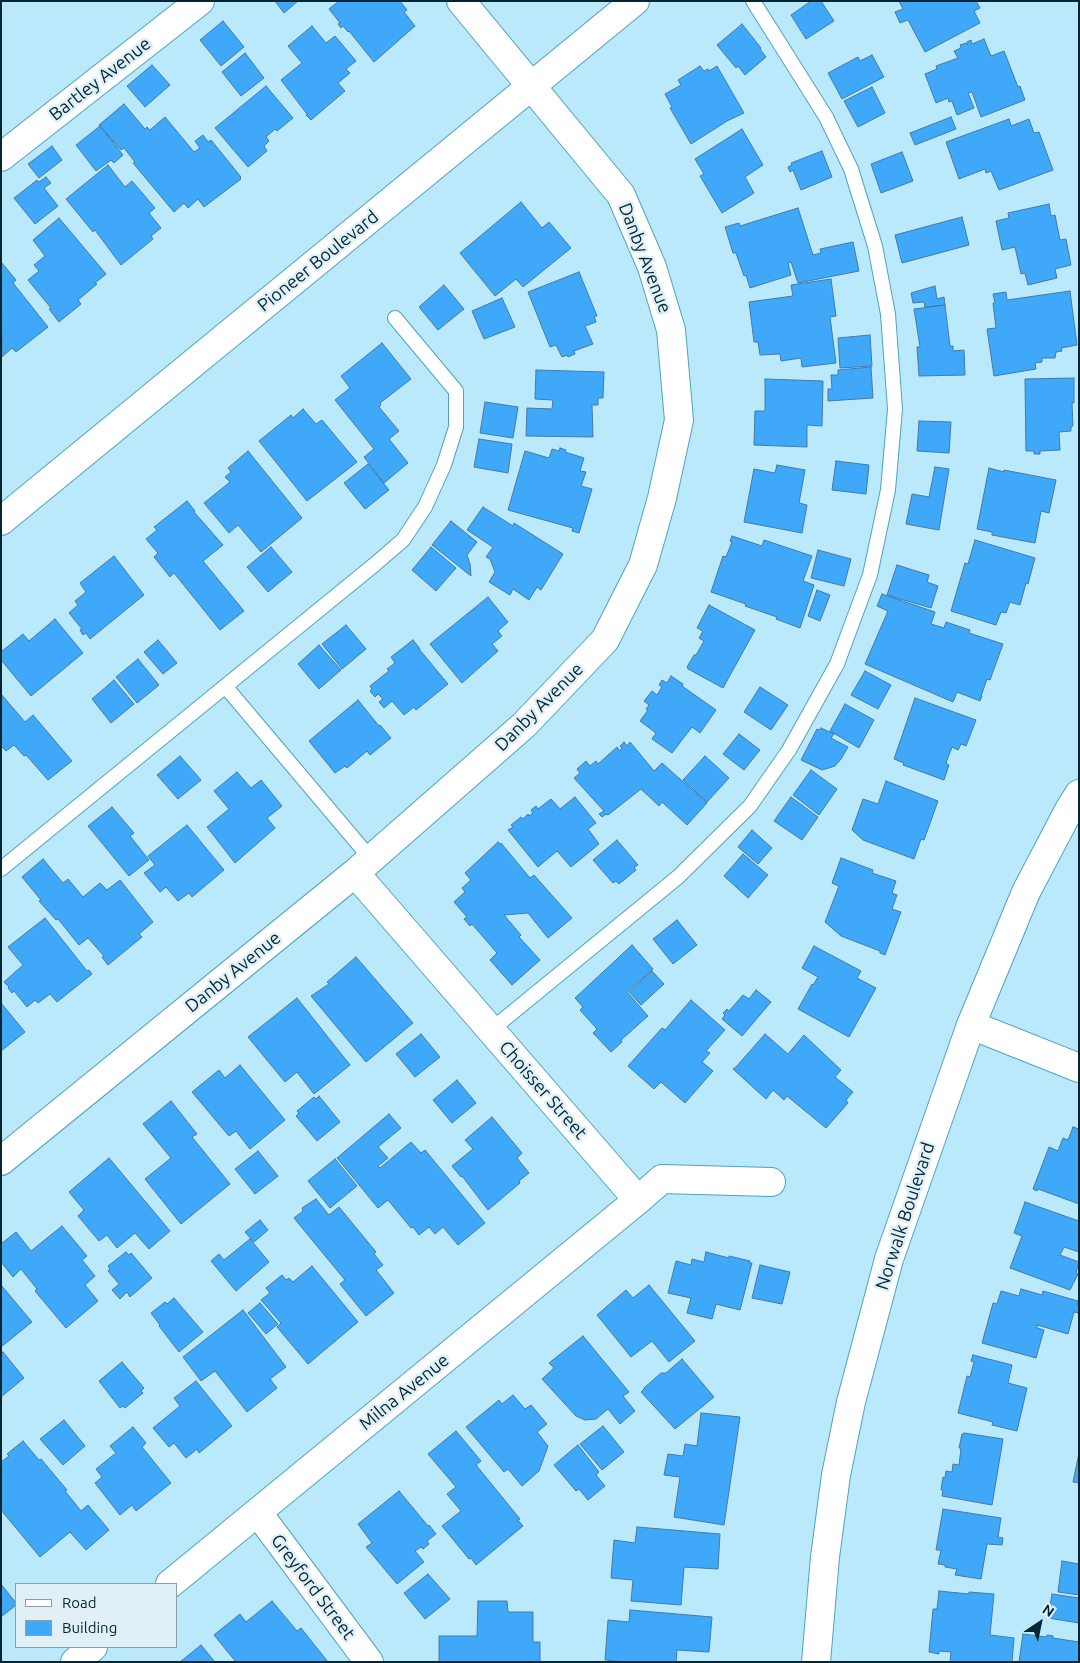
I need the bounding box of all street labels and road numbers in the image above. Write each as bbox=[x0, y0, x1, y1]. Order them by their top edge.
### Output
street label: Bartley Avenue bbox=[45, 33, 155, 125]
street label: Danby Avenue bbox=[614, 200, 676, 316]
street label: Pioneer Boulevard bbox=[253, 206, 383, 316]
street label: Danby Avenue bbox=[490, 658, 588, 756]
street label: Danby Avenue bbox=[181, 927, 285, 1017]
street label: Choisser Street bbox=[495, 1037, 591, 1143]
street label: Norwalk Boulevard bbox=[871, 1139, 939, 1293]
street label: Milna Avenue bbox=[355, 1349, 453, 1435]
street label: Greyford Street bbox=[266, 1530, 360, 1644]

